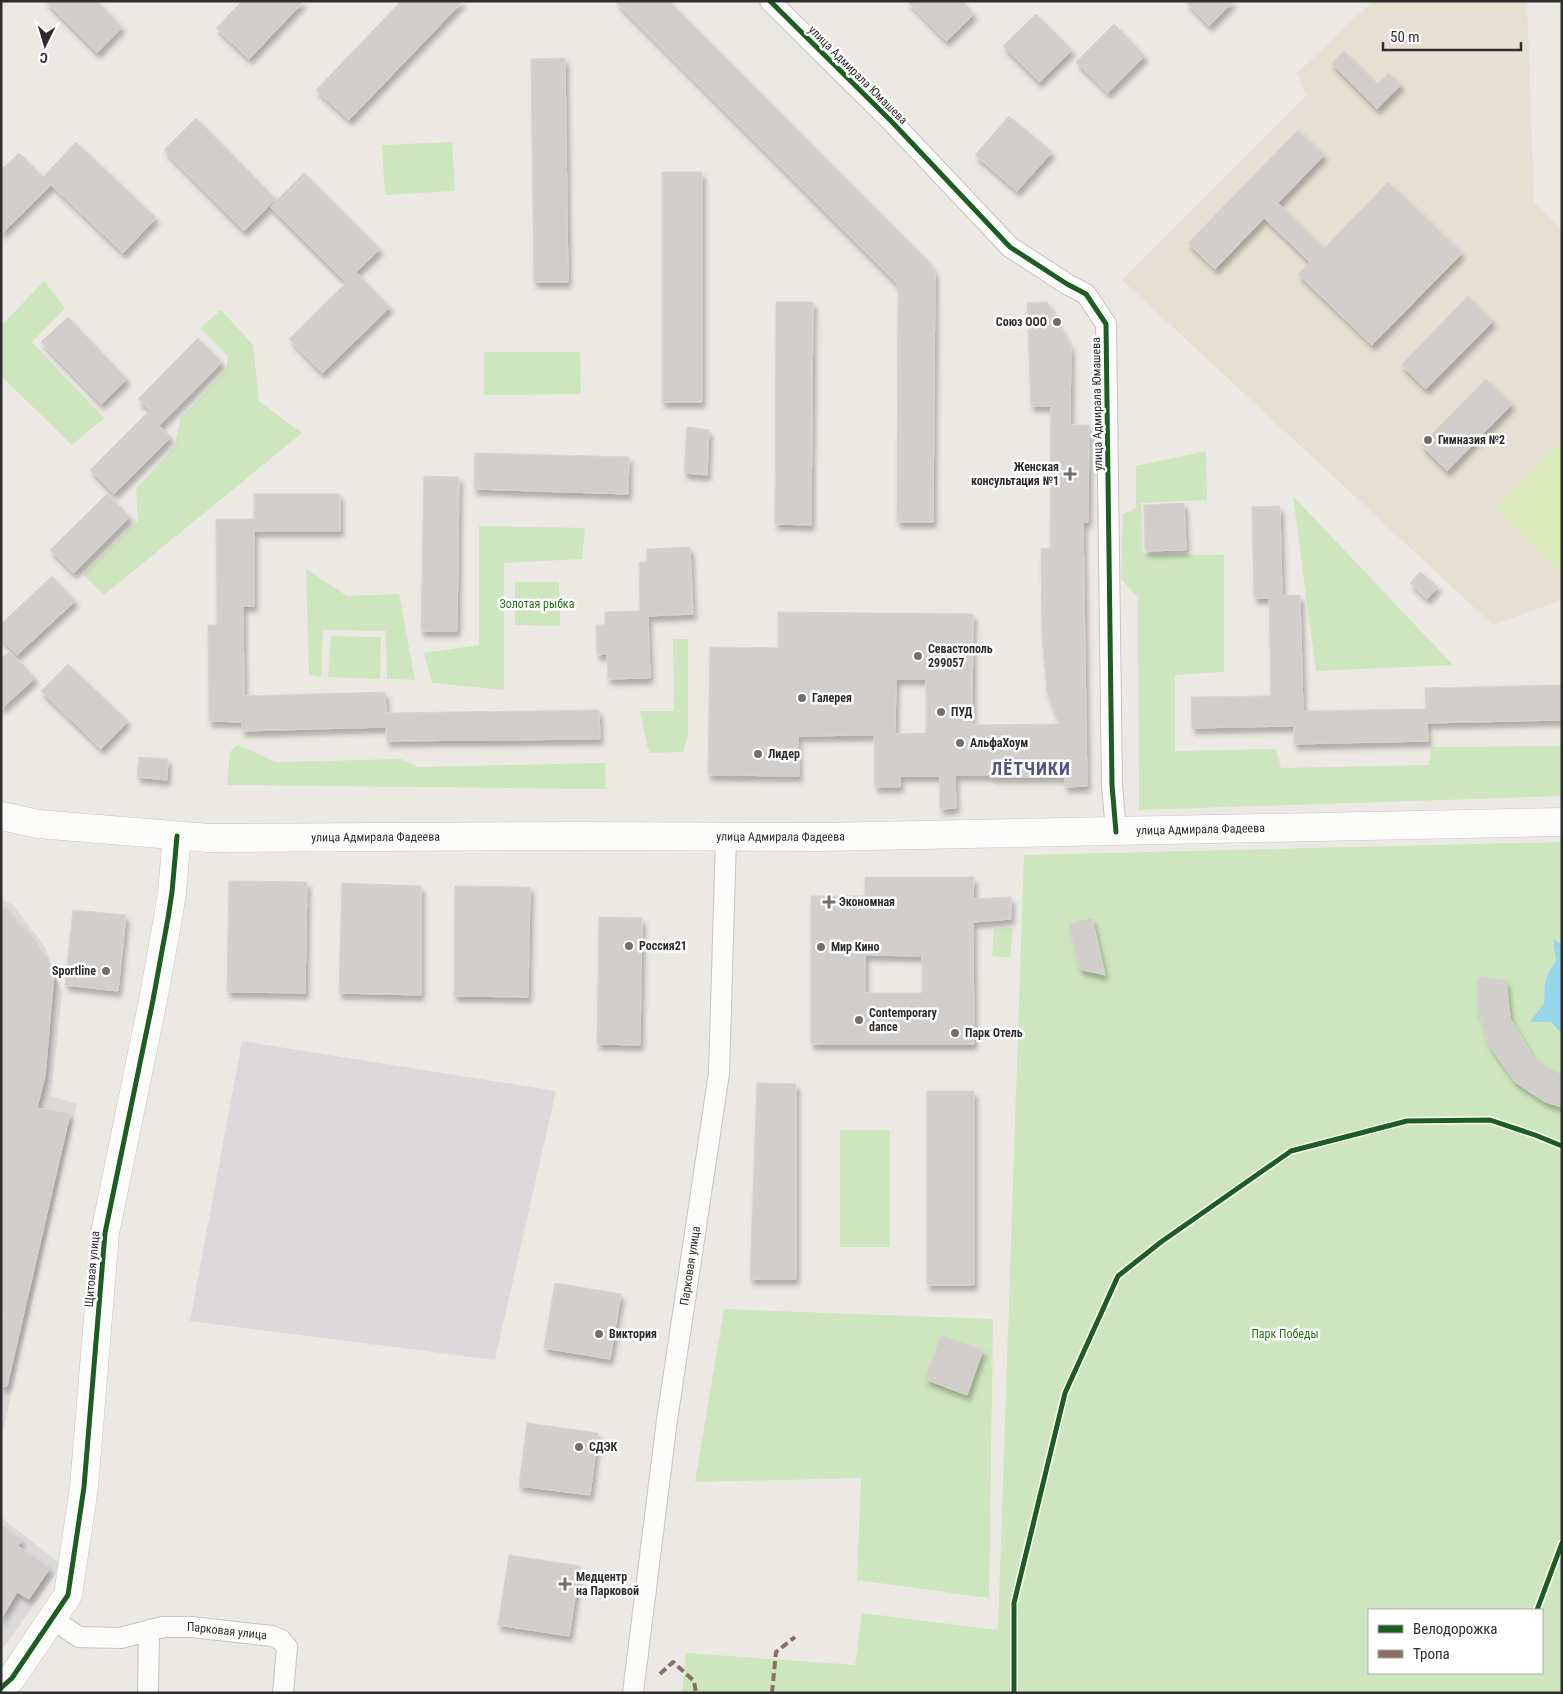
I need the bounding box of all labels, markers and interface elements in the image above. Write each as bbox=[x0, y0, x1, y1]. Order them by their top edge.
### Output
north arrow bbox=[20, 20, 70, 70]
scale bar bbox=[1383, 20, 1520, 52]
street label: улица Адмирала Юмашева bbox=[806, 23, 910, 127]
text: 50 m bbox=[1390, 28, 1420, 46]
text: С bbox=[39, 50, 49, 66]
place label: Союз ООО bbox=[996, 315, 1047, 329]
marker: Союз ООО bbox=[1051, 316, 1063, 328]
street label: улица Адмирала Юмашева bbox=[1089, 337, 1105, 471]
place label: Гимназия №2 bbox=[1438, 433, 1505, 447]
marker: Гимназия №2 bbox=[1422, 434, 1434, 446]
place label: Женская консультация №1 bbox=[971, 460, 1059, 488]
marker: Женская консультация №1 bbox=[1063, 467, 1077, 481]
park label: Золотая рыбка bbox=[500, 597, 575, 611]
place label: Севастополь 299057 bbox=[928, 642, 993, 670]
marker: Севастополь 299057 bbox=[912, 650, 924, 662]
place label: Галерея bbox=[812, 691, 852, 705]
marker: Галерея bbox=[796, 692, 808, 704]
place label: ПУД bbox=[951, 705, 973, 719]
marker: ПУД bbox=[935, 706, 947, 718]
place label: АльфаХоум bbox=[970, 736, 1028, 750]
marker: АльфаХоум bbox=[954, 737, 966, 749]
place label: Лидер bbox=[768, 747, 800, 761]
marker: Лидер bbox=[752, 748, 764, 760]
district label: ЛЁТЧИКИ bbox=[991, 758, 1071, 779]
street label: улица Адмирала Фадеева bbox=[1136, 821, 1265, 838]
street label: улица Адмирала Фадеева bbox=[311, 830, 440, 844]
street label: улица Адмирала Фадеева bbox=[716, 830, 845, 844]
place label: Экономная bbox=[839, 895, 895, 909]
marker: Экономная bbox=[823, 896, 835, 908]
place label: Россия21 bbox=[639, 939, 687, 953]
marker: Россия21 bbox=[623, 940, 635, 952]
place label: Мир Кино bbox=[831, 940, 880, 954]
marker: Мир Кино bbox=[815, 941, 827, 953]
place label: Sportline bbox=[52, 964, 96, 978]
marker: Sportline bbox=[100, 965, 112, 977]
place label: Contemporary dance bbox=[869, 1006, 937, 1034]
marker: Contemporary dance bbox=[853, 1014, 865, 1026]
place label: Парк Отель bbox=[965, 1026, 1023, 1040]
marker: Парк Отель bbox=[949, 1027, 961, 1039]
street label: Парковая улица bbox=[677, 1225, 703, 1307]
street label: Щитовая улица bbox=[82, 1230, 102, 1308]
place label: Виктория bbox=[609, 1327, 657, 1341]
park label: Парк Победы bbox=[1251, 1327, 1319, 1341]
marker: Виктория bbox=[593, 1328, 605, 1340]
place label: СДЭК bbox=[589, 1440, 618, 1454]
marker: СДЭК bbox=[573, 1441, 585, 1453]
place label: Медцентр на Парковой bbox=[576, 1570, 639, 1598]
marker: Медцентр на Парковой bbox=[558, 1577, 572, 1591]
legend bbox=[1368, 1609, 1543, 1674]
street label: Парковая улица bbox=[187, 1620, 268, 1642]
text: Велодорожка bbox=[1413, 1620, 1498, 1638]
text: Тропа bbox=[1413, 1645, 1450, 1663]

